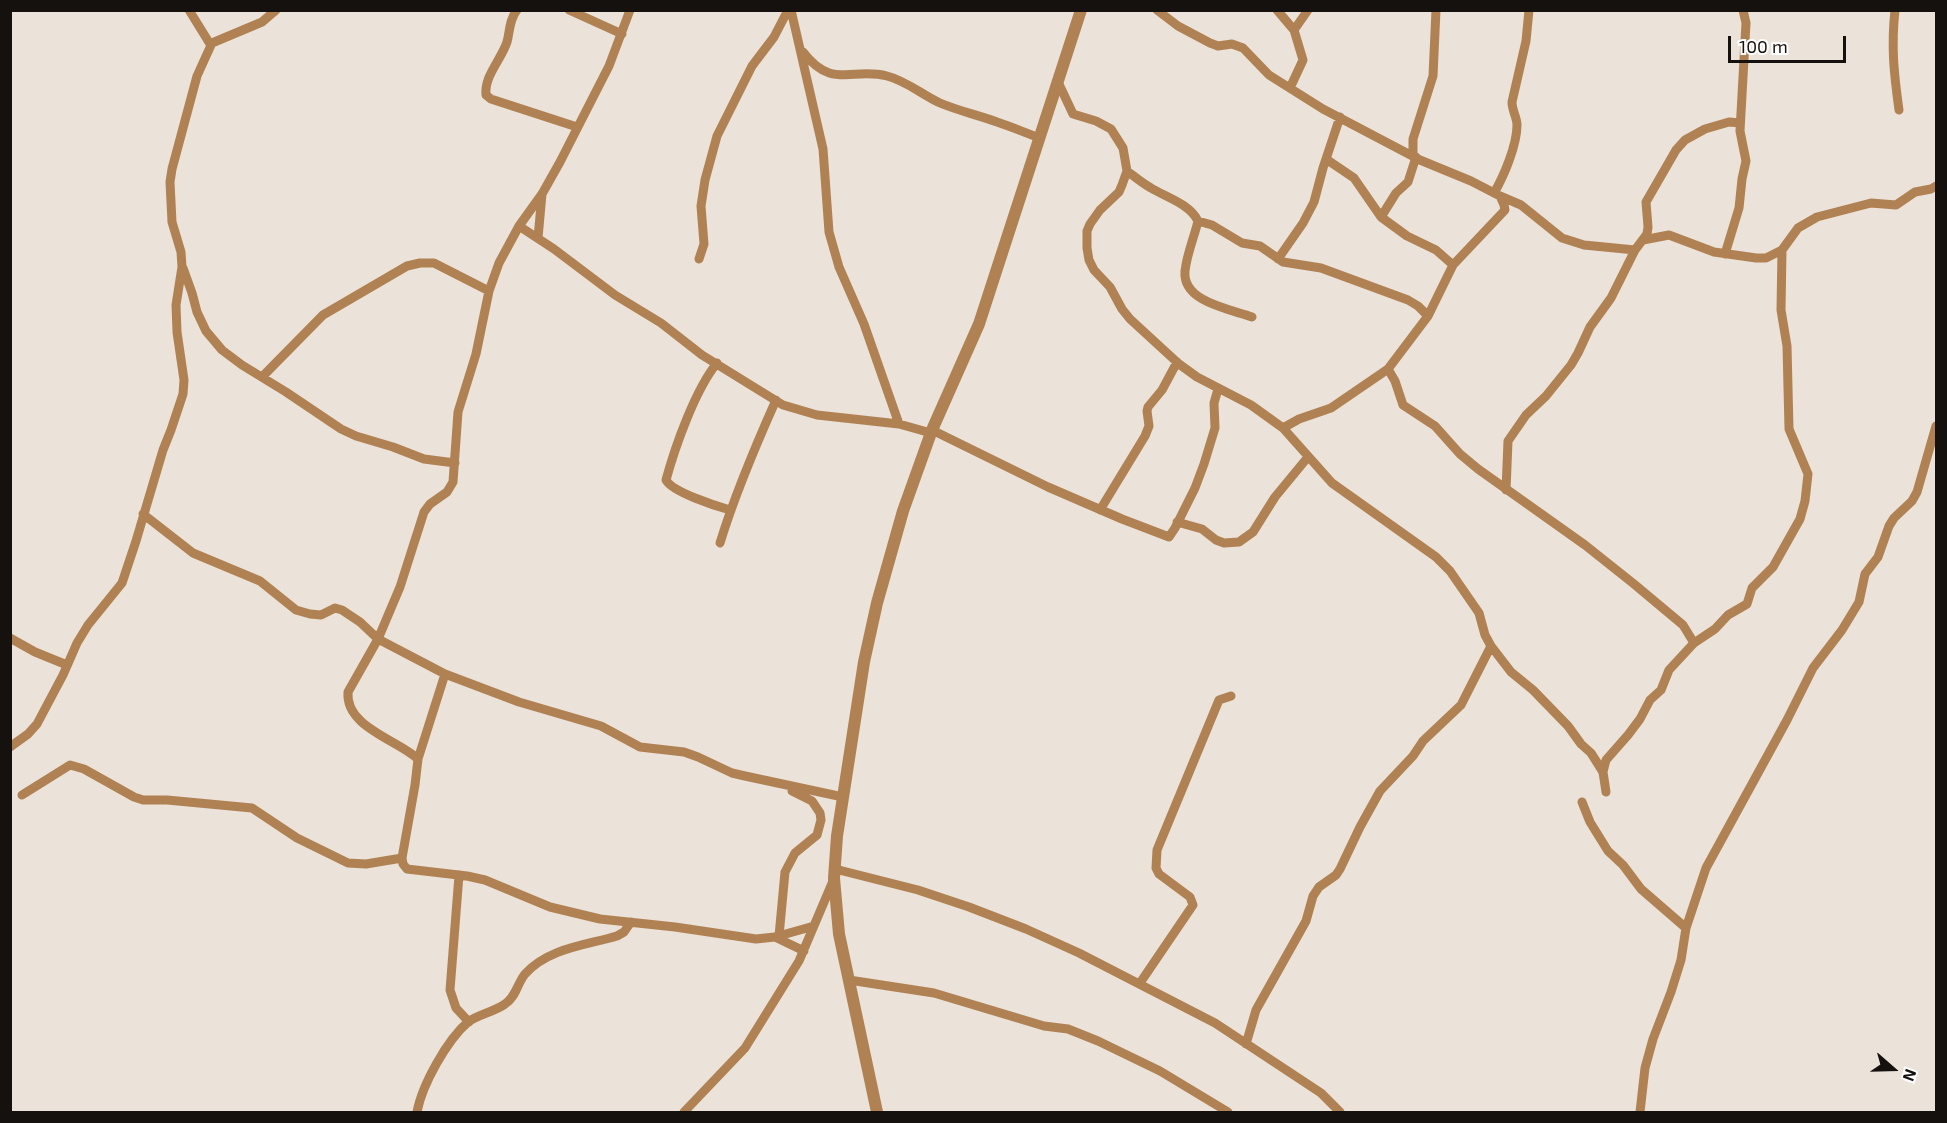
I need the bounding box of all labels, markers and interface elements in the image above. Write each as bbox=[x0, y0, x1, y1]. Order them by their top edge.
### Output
scale bar bbox=[1731, 24, 1850, 62]
text: 100 m bbox=[1739, 35, 1788, 57]
north arrow bbox=[1863, 1039, 1923, 1099]
text: N bbox=[1899, 1067, 1921, 1084]

